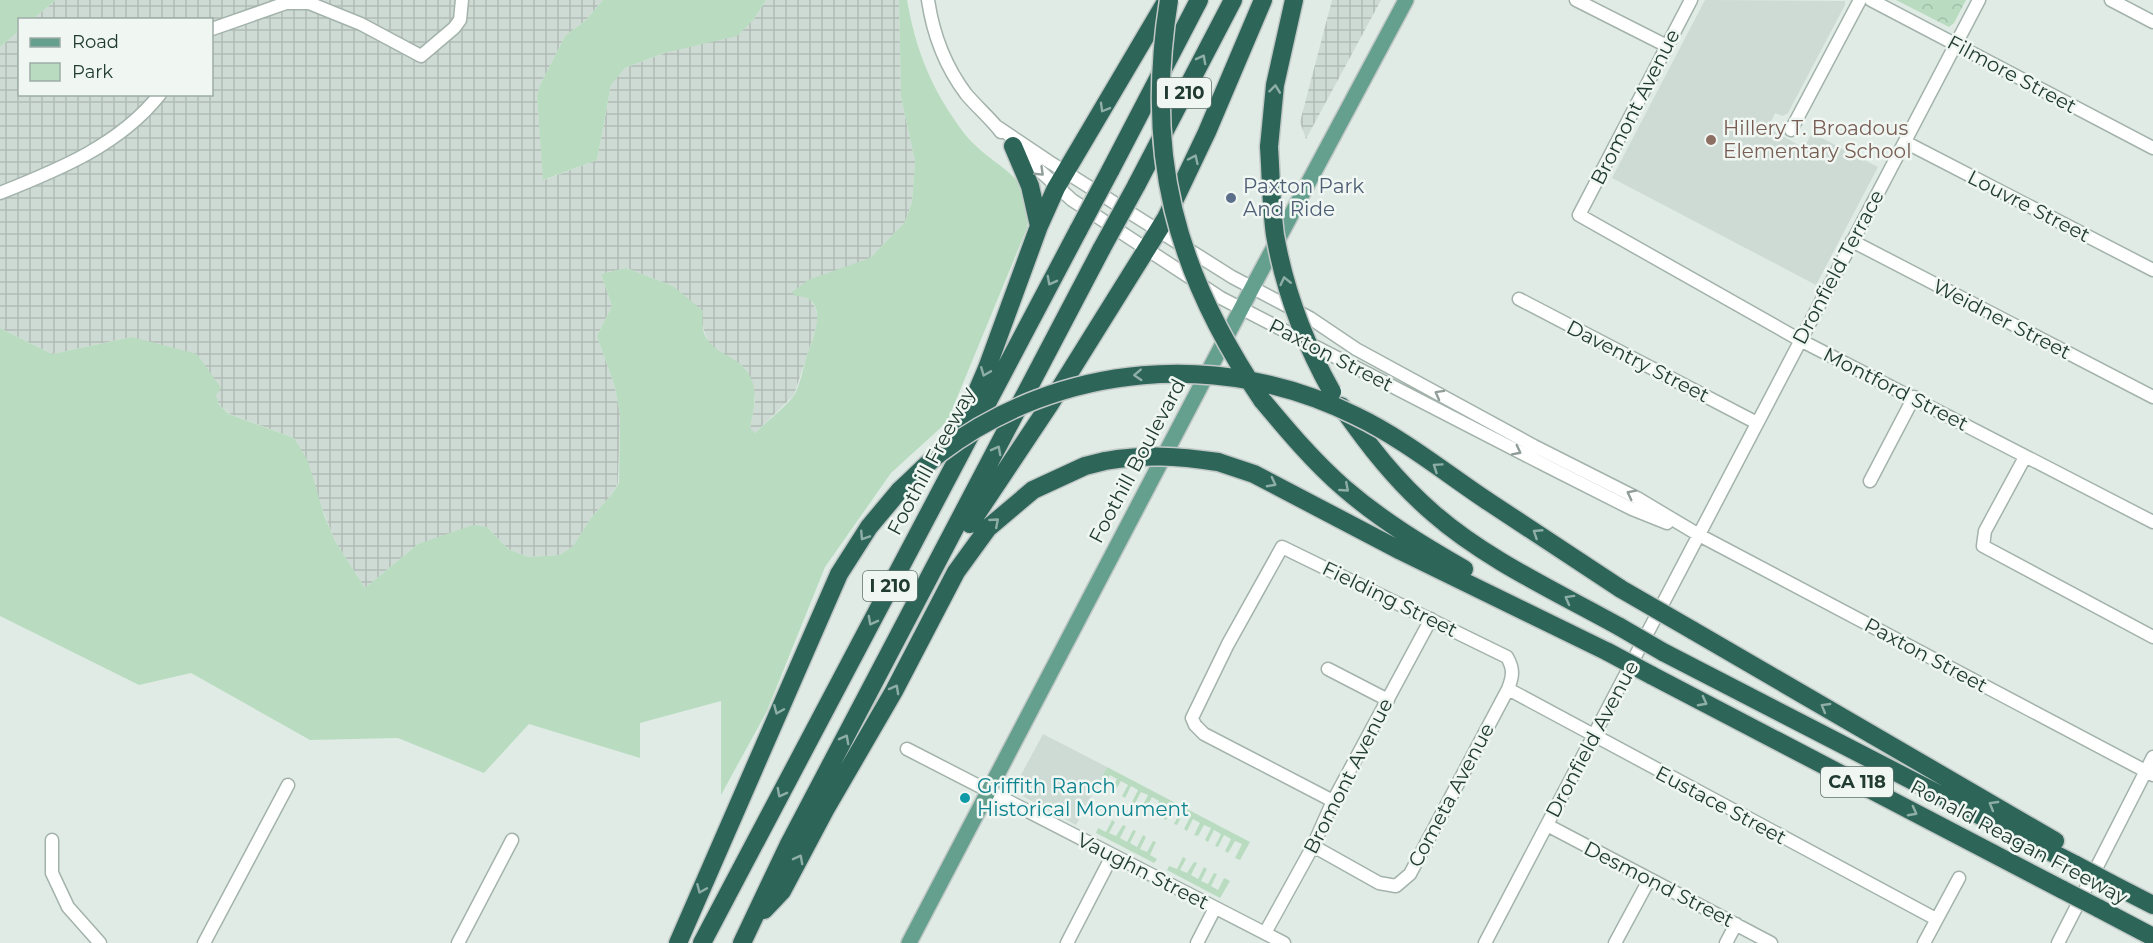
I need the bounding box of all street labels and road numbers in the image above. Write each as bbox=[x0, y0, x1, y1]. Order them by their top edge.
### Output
street label: Bromont Avenue bbox=[1585, 25, 1685, 189]
street label: Filmore Street bbox=[1943, 30, 2081, 118]
road number: I 210 bbox=[1157, 78, 1211, 108]
street label: Louvre Street bbox=[1964, 165, 2094, 247]
street label: Dronfield Terrace bbox=[1787, 186, 1889, 348]
street label: Weidner Street bbox=[1929, 274, 2075, 364]
street label: Paxton Street bbox=[1265, 313, 1397, 397]
street label: Daventry Street bbox=[1563, 315, 1713, 407]
street label: Montford Street bbox=[1820, 342, 1972, 436]
street label: Foothill Boulevard bbox=[1084, 375, 1190, 547]
street label: Foothill Freeway bbox=[882, 383, 980, 539]
street label: Fielding Street bbox=[1319, 556, 1461, 642]
road number: I 210 bbox=[863, 571, 917, 601]
street label: Paxton Street bbox=[1860, 612, 1992, 698]
street label: Dronfield Avenue bbox=[1540, 656, 1644, 822]
street label: Bromont Avenue bbox=[1298, 694, 1398, 858]
street label: Cometa Avenue bbox=[1403, 719, 1499, 871]
street label: Eustace Street bbox=[1651, 760, 1791, 850]
road number: CA 118 bbox=[1821, 767, 1893, 797]
street label: Ronald Reagan Freeway bbox=[1906, 774, 2132, 910]
street label: Vaughn Street bbox=[1073, 827, 1213, 915]
street label: Desmond Street bbox=[1580, 836, 1738, 932]

